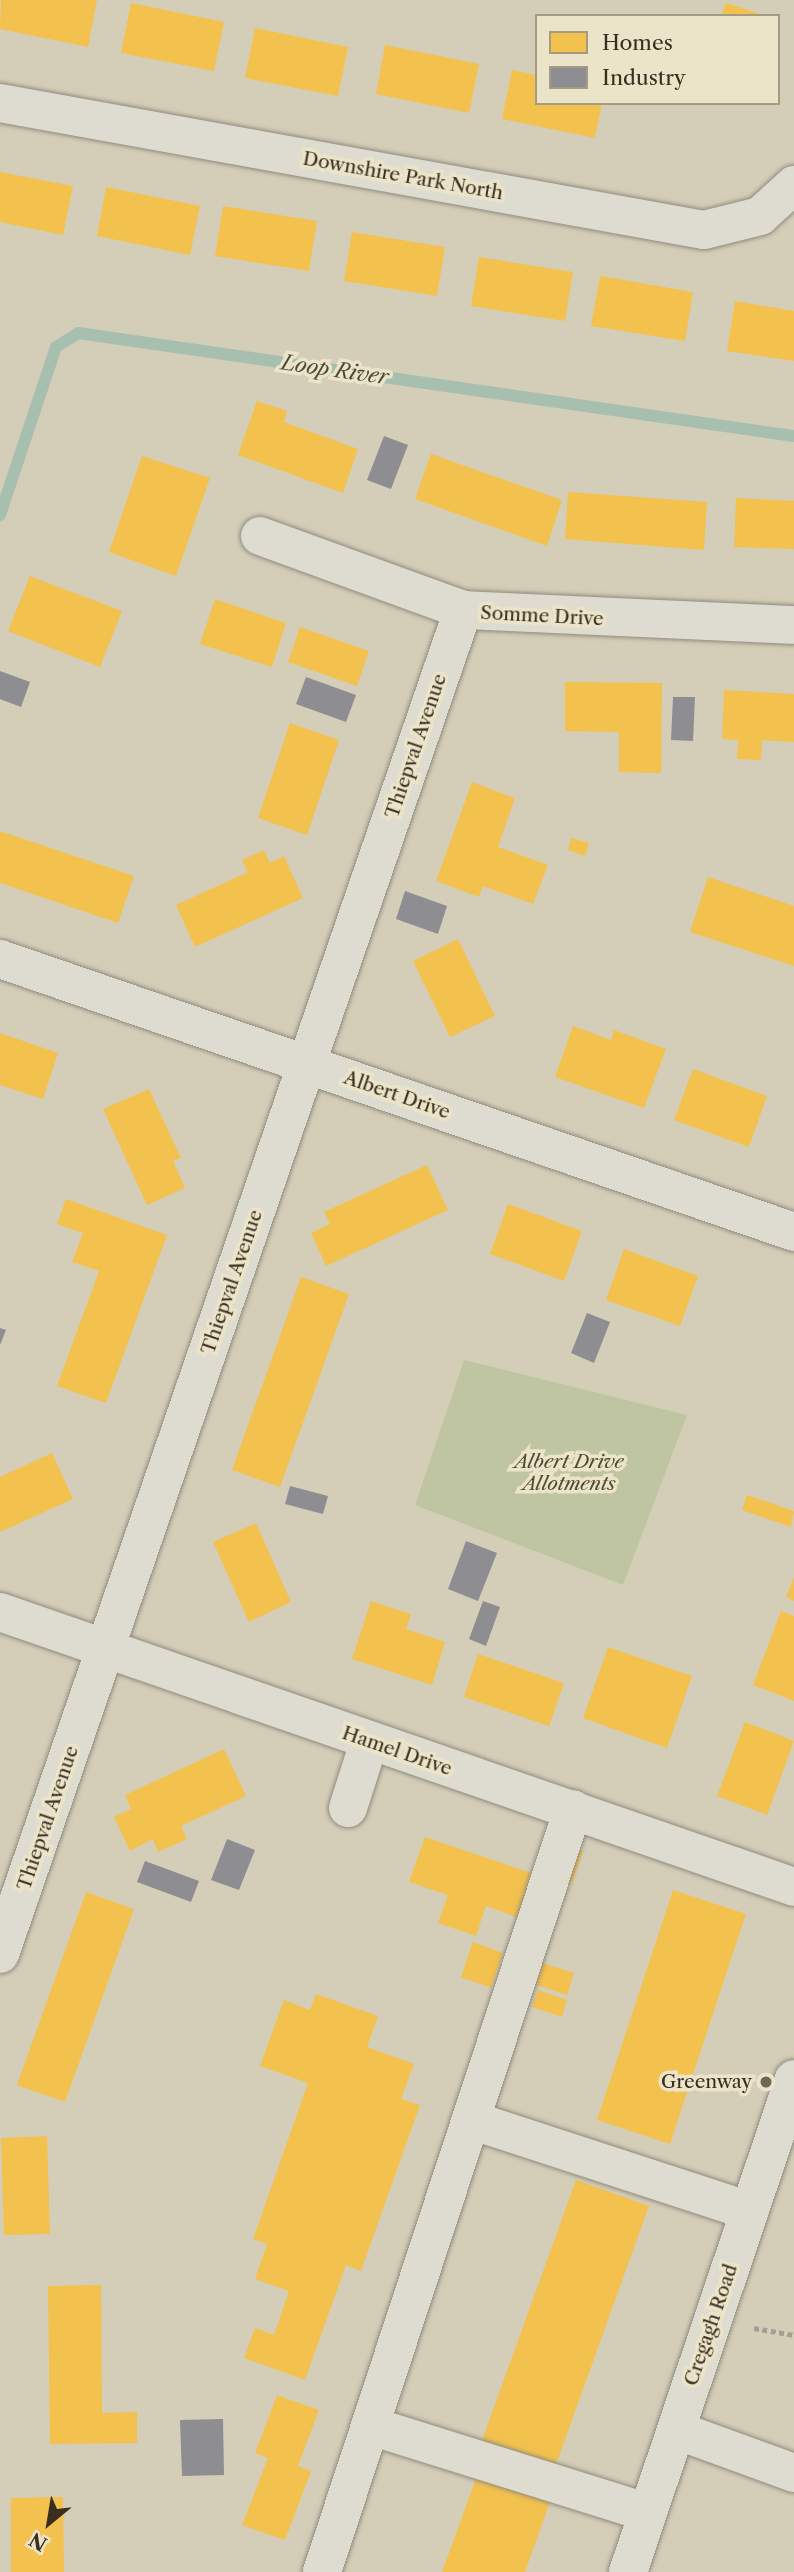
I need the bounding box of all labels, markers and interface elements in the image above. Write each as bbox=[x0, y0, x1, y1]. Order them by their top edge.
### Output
legend bbox=[535, 14, 780, 105]
text: Homes bbox=[602, 30, 673, 55]
text: Industry bbox=[602, 65, 686, 90]
street label: Downshire Park North bbox=[301, 147, 505, 205]
water label: Loop River bbox=[280, 350, 390, 390]
street label: Somme Drive bbox=[480, 601, 604, 631]
street label: Thiepval Avenue bbox=[381, 671, 451, 821]
street label: Albert Drive bbox=[341, 1066, 453, 1124]
street label: Thiepval Avenue bbox=[197, 1207, 267, 1357]
park label: Albert Drive Allotments bbox=[514, 1451, 624, 1495]
street label: Hamel Drive bbox=[339, 1722, 455, 1780]
street label: Thiepval Avenue bbox=[13, 1743, 83, 1893]
place label: Greenway bbox=[661, 2071, 752, 2093]
marker: Greenway bbox=[758, 2074, 774, 2090]
street label: Cregagh Road bbox=[680, 2261, 742, 2389]
north arrow bbox=[14, 2488, 84, 2558]
text: N bbox=[25, 2528, 51, 2556]

